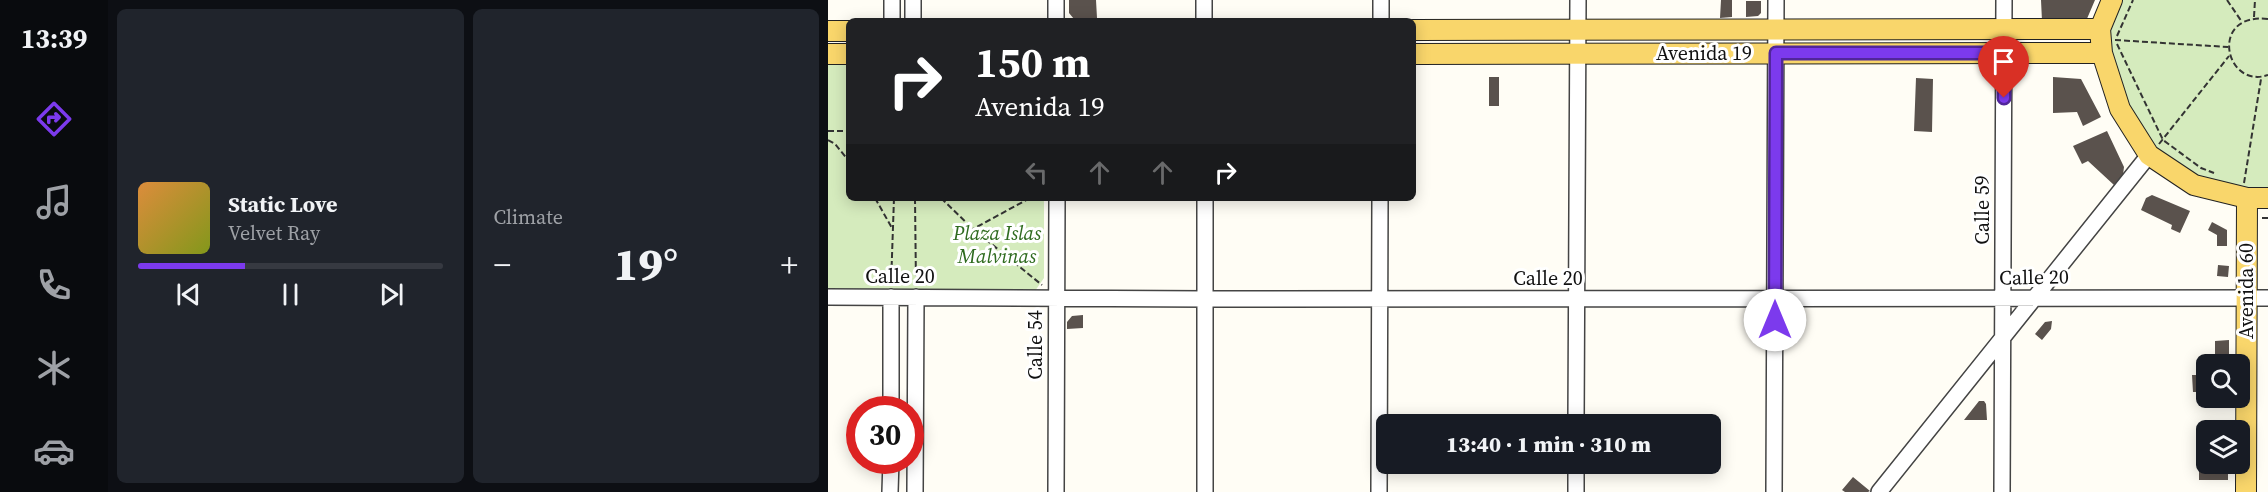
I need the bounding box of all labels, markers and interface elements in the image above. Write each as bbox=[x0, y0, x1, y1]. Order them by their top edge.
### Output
text: 13:39 bbox=[21, 20, 87, 57]
text: 150 m bbox=[975, 33, 1090, 91]
pin bbox=[1978, 36, 2029, 98]
street label: Avenida 19 bbox=[1656, 39, 1752, 67]
icon: right bbox=[876, 42, 954, 120]
icon: arrive bbox=[1987, 45, 2020, 78]
text: Avenida 19 bbox=[975, 88, 1105, 125]
icon: directions bbox=[33, 98, 75, 140]
icon: left bbox=[1020, 156, 1053, 189]
icon: ahead bbox=[1083, 156, 1116, 189]
icon: ahead bbox=[1146, 156, 1179, 189]
icon: right bbox=[1209, 156, 1242, 189]
street label: Calle 59 bbox=[1968, 175, 1996, 245]
icon: music bbox=[33, 181, 75, 223]
text: Static Love bbox=[228, 189, 338, 219]
text: Climate bbox=[494, 203, 563, 231]
text: Velvet Ray bbox=[228, 219, 320, 247]
park label: Plaza Islas Malvinas bbox=[952, 219, 1042, 270]
text: 19° bbox=[614, 233, 678, 295]
text: − bbox=[494, 242, 511, 287]
text: + bbox=[780, 242, 798, 287]
street label: Avenida 60 bbox=[2232, 243, 2260, 339]
street label: Calle 20 bbox=[865, 262, 935, 290]
street label: Calle 20 bbox=[1999, 262, 2069, 292]
icon: phone bbox=[33, 264, 75, 306]
street label: Calle 20 bbox=[1513, 264, 1583, 292]
icon: previous bbox=[172, 278, 205, 311]
icon: pause bbox=[274, 278, 307, 311]
icon: next bbox=[375, 278, 408, 311]
position arrow bbox=[1743, 288, 1807, 352]
street label: Calle 54 bbox=[1021, 310, 1049, 380]
icon: climate bbox=[33, 347, 75, 389]
map controls bbox=[2196, 354, 2250, 474]
button: search bbox=[2196, 354, 2250, 408]
speed limit sign: 30 bbox=[846, 396, 924, 474]
button: layers bbox=[2196, 420, 2250, 474]
text: 13:40 · 1 min · 310 m bbox=[1446, 429, 1651, 459]
icon: car bbox=[33, 430, 75, 472]

